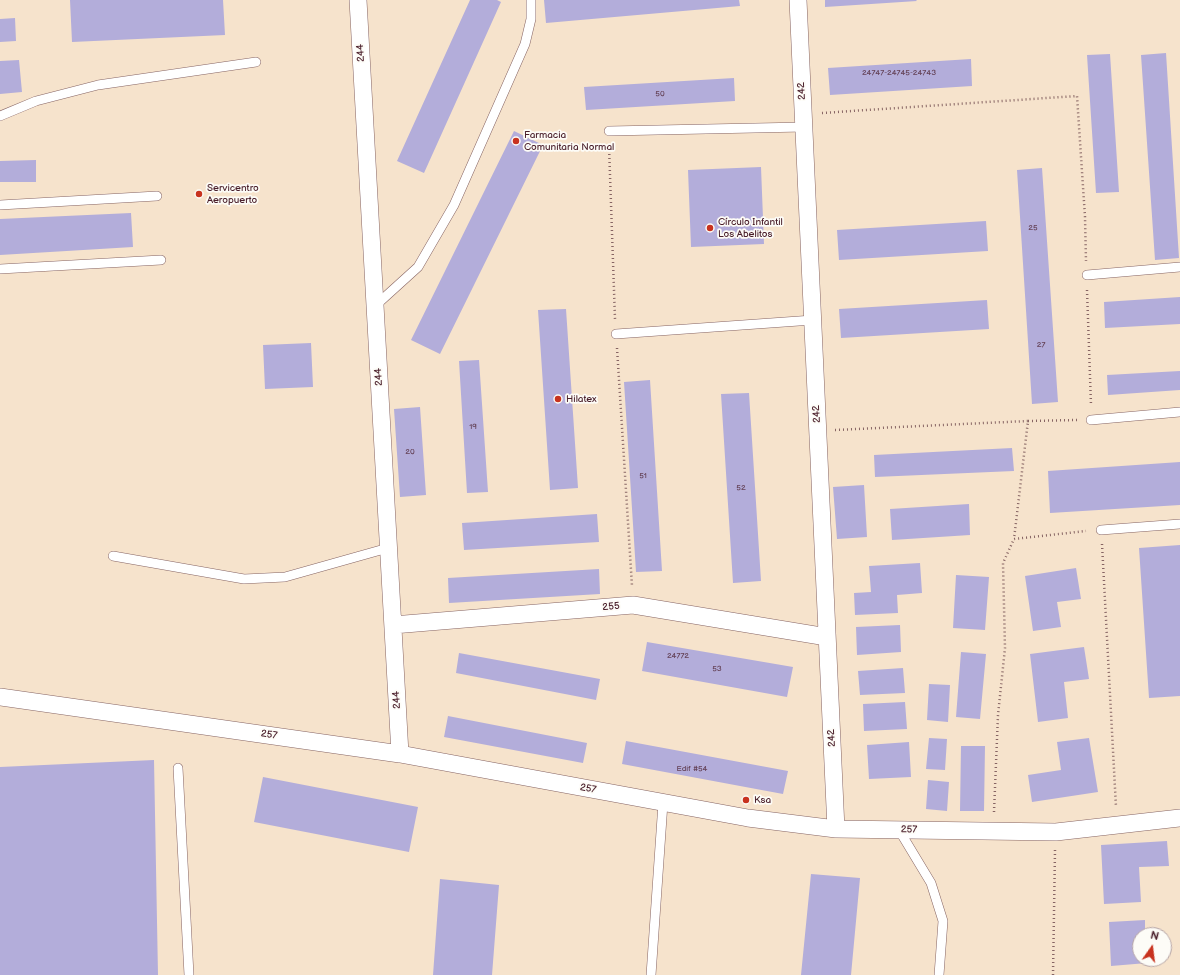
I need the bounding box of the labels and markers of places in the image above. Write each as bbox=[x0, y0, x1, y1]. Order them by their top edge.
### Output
place label: Farmacia Comunitaria Normal bbox=[524, 129, 614, 152]
marker: Farmacia Comunitaria Normal bbox=[511, 136, 521, 146]
place label: Servicentro Aeropuerto bbox=[207, 182, 259, 206]
marker: Servicentro Aeropuerto bbox=[194, 189, 204, 199]
place label: Círculo Infantil Los Abelitos bbox=[718, 216, 783, 240]
marker: Círculo Infantil Los Abelitos bbox=[705, 223, 715, 233]
place label: Hilatex bbox=[566, 393, 597, 405]
marker: Hilatex bbox=[553, 394, 563, 404]
place label: Ksa bbox=[754, 794, 771, 806]
marker: Ksa bbox=[741, 795, 751, 805]

